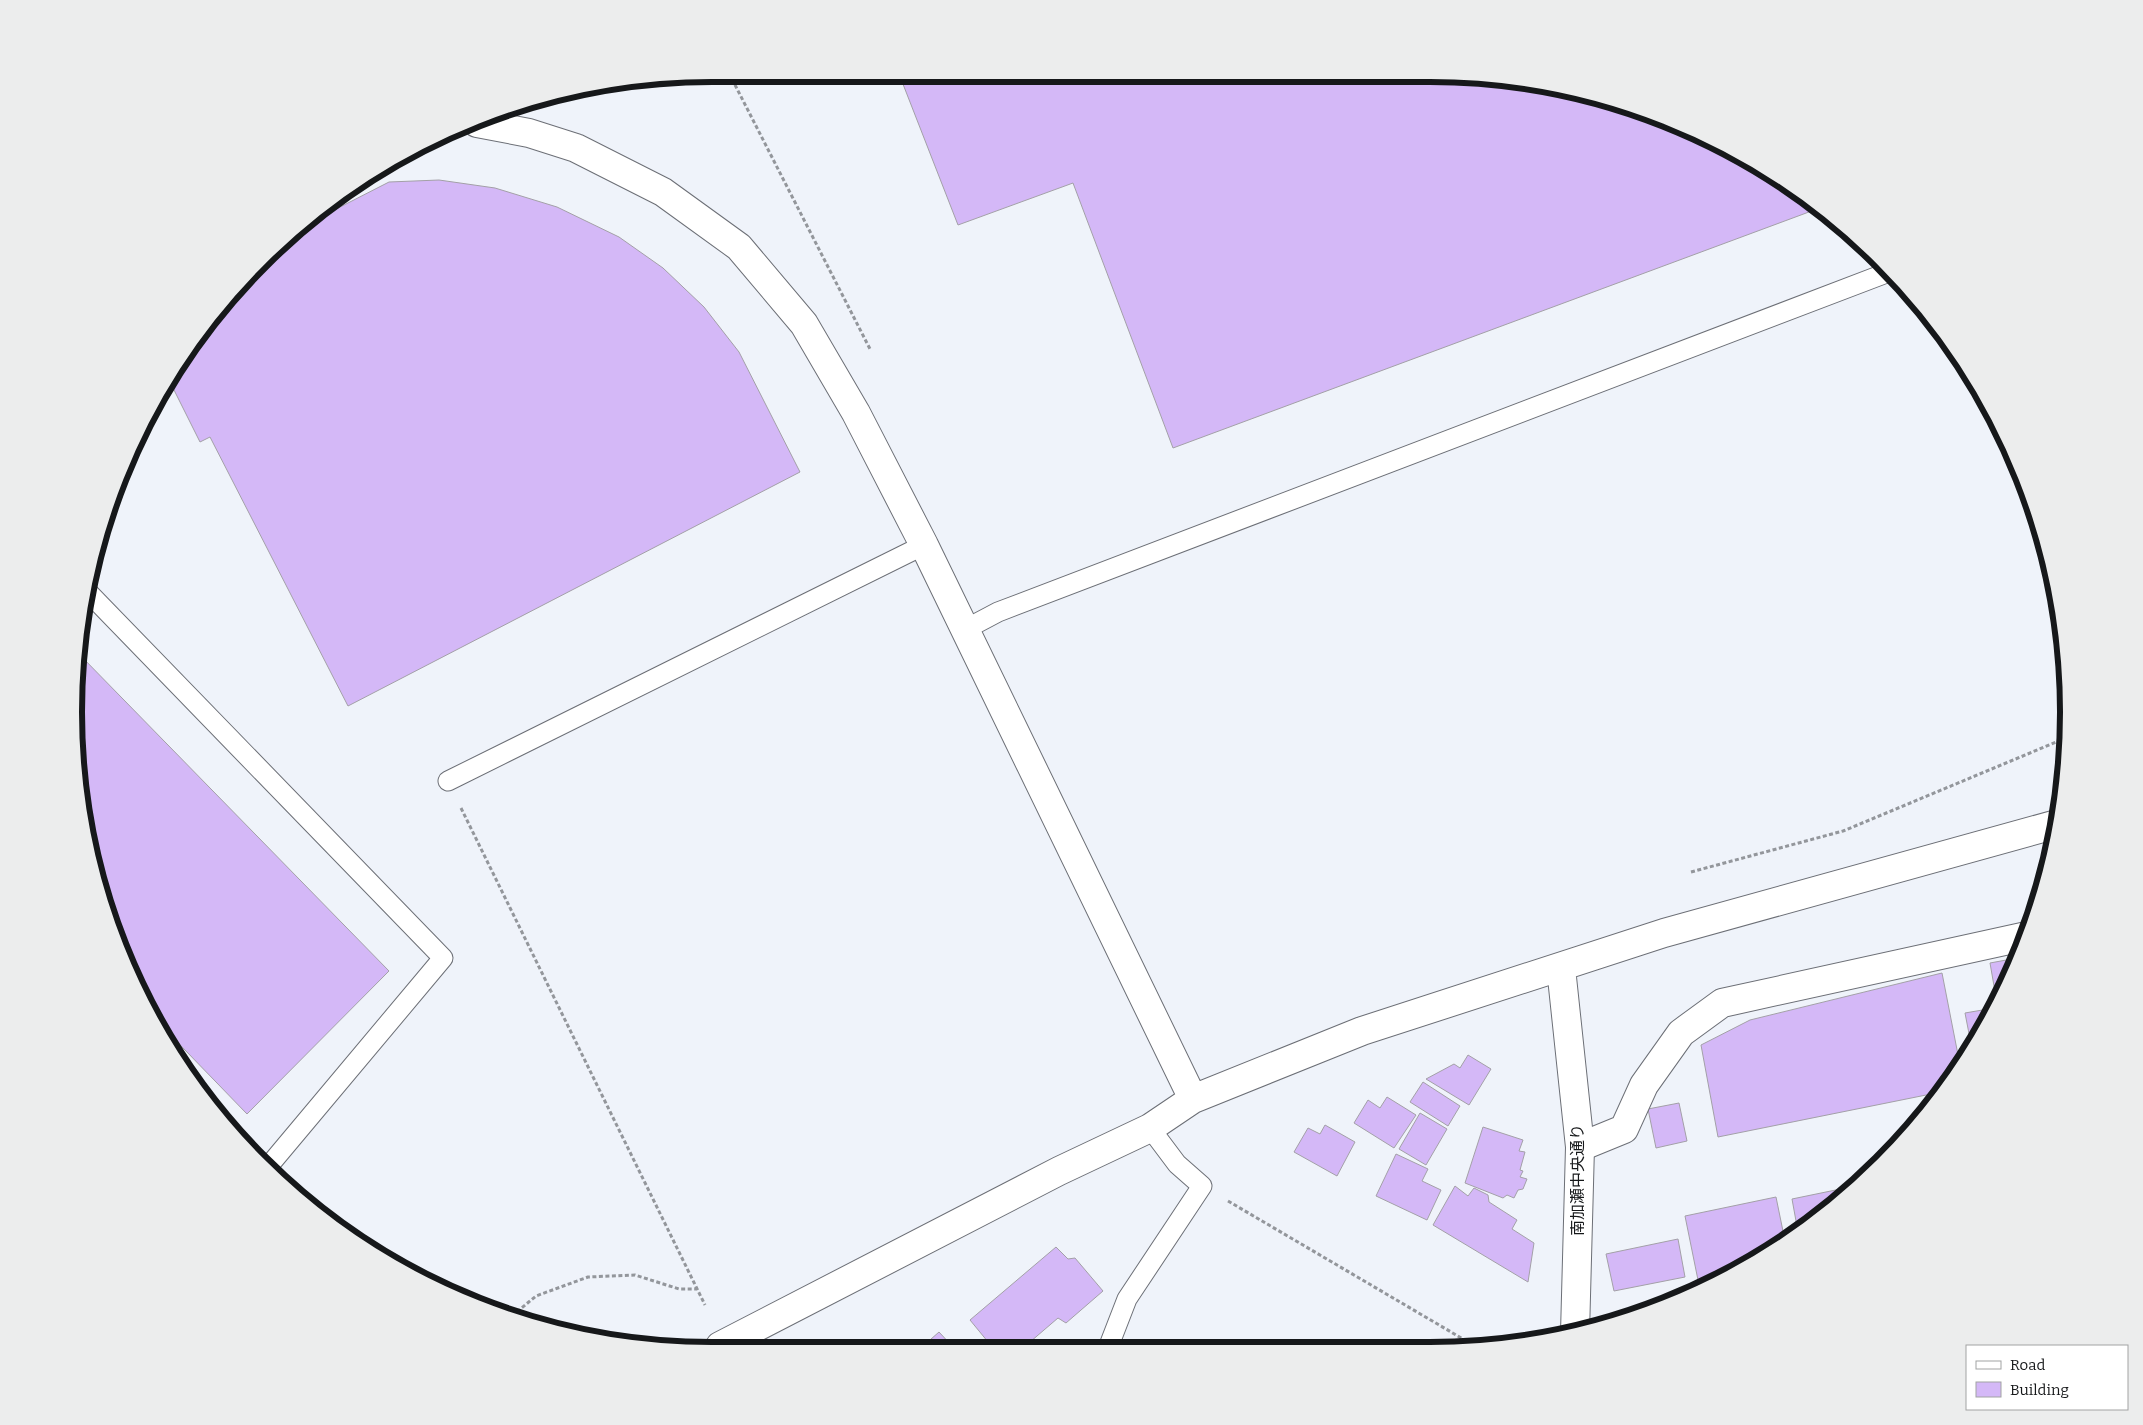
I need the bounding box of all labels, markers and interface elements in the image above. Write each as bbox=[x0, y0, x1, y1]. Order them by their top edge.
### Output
street label: 南加瀬中央通り bbox=[1568, 1124, 1587, 1236]
legend bbox=[1966, 1345, 2128, 1410]
text: Road bbox=[2010, 1356, 2045, 1374]
text: Building bbox=[2010, 1381, 2069, 1399]

